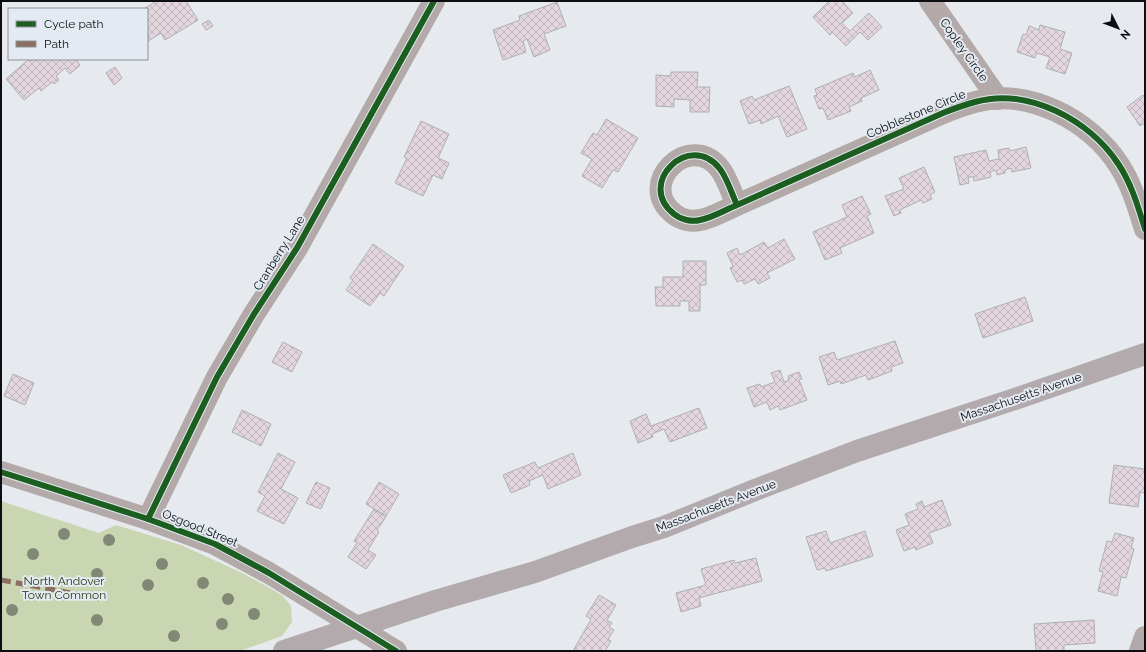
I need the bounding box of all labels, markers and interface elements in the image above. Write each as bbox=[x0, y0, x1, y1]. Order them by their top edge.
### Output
legend bbox=[8, 8, 148, 60]
north arrow bbox=[1098, 8, 1138, 48]
street label: Copley Circle bbox=[937, 16, 991, 84]
text: Cycle path bbox=[44, 17, 103, 31]
text: N bbox=[1117, 27, 1133, 42]
text: Path bbox=[44, 37, 69, 51]
street label: Cobblestone Circle bbox=[864, 87, 968, 141]
street label: Cranberry Lane bbox=[250, 213, 308, 293]
street label: Massachusetts Avenue bbox=[959, 370, 1083, 424]
street label: Massachusetts Avenue bbox=[654, 477, 778, 535]
street label: Osgood Street bbox=[160, 506, 240, 550]
park label: North Andover Town Common bbox=[22, 574, 106, 602]

